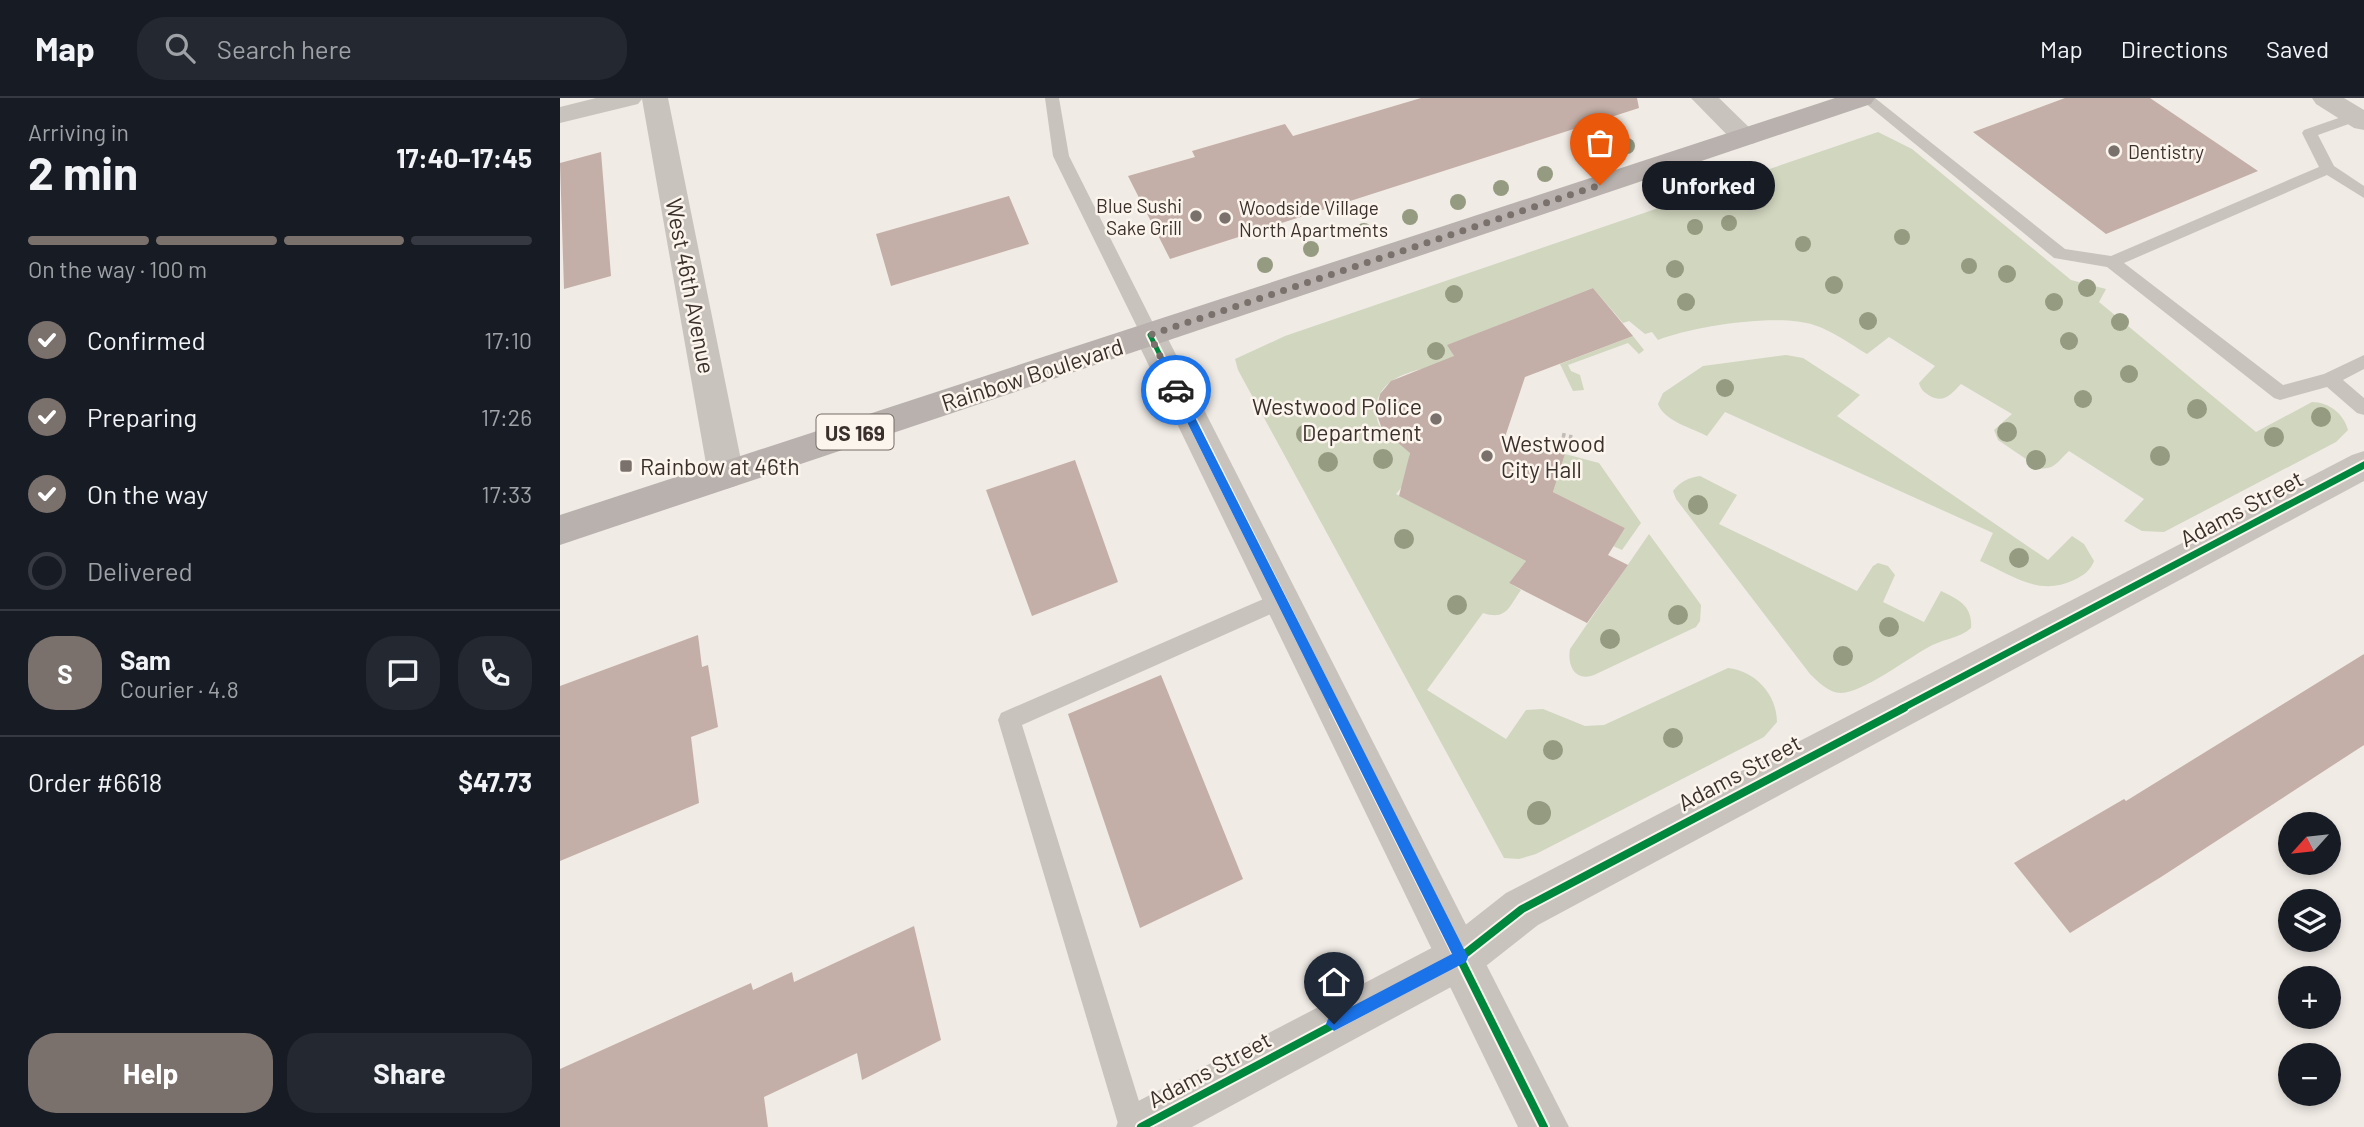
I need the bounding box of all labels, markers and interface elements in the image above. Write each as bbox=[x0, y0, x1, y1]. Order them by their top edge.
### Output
search box bbox=[137, 17, 627, 80]
text: Map bbox=[35, 28, 95, 68]
icon: search bbox=[161, 29, 199, 67]
text: Search here bbox=[217, 33, 352, 64]
text: Map bbox=[2040, 34, 2083, 63]
text: Directions bbox=[2121, 34, 2228, 63]
text: Saved bbox=[2266, 34, 2329, 63]
pin bbox=[1570, 113, 1630, 185]
text: Arriving in bbox=[28, 118, 129, 146]
icon: bag bbox=[1581, 124, 1619, 162]
place label: Dentistry bbox=[2128, 140, 2204, 163]
text: 17:40–17:45 bbox=[396, 142, 532, 173]
marker: Dentistry bbox=[2106, 143, 2122, 159]
text: 2 min bbox=[28, 144, 138, 199]
callout: Unforked bbox=[1642, 160, 1775, 210]
text: Unforked bbox=[1662, 171, 1755, 199]
place label: Blue Sushi Sake Grill bbox=[1096, 194, 1182, 239]
street label: West 46th Avenue bbox=[660, 196, 722, 376]
place label: Woodside Village North Apartments bbox=[1239, 196, 1388, 241]
marker: Blue Sushi Sake Grill bbox=[1188, 208, 1204, 224]
marker: Woodside Village North Apartments bbox=[1217, 210, 1233, 226]
text: On the way · 100 m bbox=[28, 255, 207, 283]
icon: check bbox=[28, 321, 66, 359]
text: Confirmed bbox=[87, 324, 206, 355]
text: 17:10 bbox=[484, 326, 532, 354]
street label: Rainbow Boulevard bbox=[938, 331, 1126, 417]
courier bbox=[1141, 355, 1211, 425]
icon: car bbox=[1157, 371, 1195, 409]
place label: Westwood Police Department bbox=[1252, 392, 1422, 446]
icon: check bbox=[28, 398, 66, 436]
text: Preparing bbox=[87, 401, 197, 432]
text: 17:26 bbox=[481, 403, 532, 431]
marker: Westwood Police Department bbox=[1428, 411, 1444, 427]
road number: US 169 bbox=[816, 414, 894, 450]
place label: Westwood City Hall bbox=[1501, 429, 1605, 483]
marker: Westwood City Hall bbox=[1479, 448, 1495, 464]
place label: Rainbow at 46th bbox=[640, 452, 800, 480]
marker: Rainbow at 46th bbox=[618, 458, 634, 474]
street label: Adams Street bbox=[2175, 464, 2307, 552]
icon: check bbox=[28, 475, 66, 513]
text: On the way bbox=[87, 478, 208, 509]
text: 17:33 bbox=[482, 480, 532, 508]
text: Delivered bbox=[87, 555, 193, 586]
button: chat bbox=[366, 636, 440, 710]
button: phone bbox=[458, 636, 532, 710]
text: Sam bbox=[120, 644, 171, 675]
text: S bbox=[57, 658, 73, 689]
text: Courier · 4.8 bbox=[120, 675, 239, 703]
street label: Adams Street bbox=[1673, 728, 1805, 816]
text: Order #6618 bbox=[28, 766, 162, 797]
text: $47.73 bbox=[458, 766, 532, 797]
north arrow bbox=[2278, 812, 2342, 875]
map controls bbox=[2278, 812, 2341, 1106]
button: layers bbox=[2278, 889, 2341, 952]
pin bbox=[1304, 952, 1364, 1024]
icon: home bbox=[1315, 963, 1353, 1001]
button: + bbox=[2278, 966, 2341, 1029]
street label: Adams Street bbox=[1143, 1025, 1275, 1113]
button: Help bbox=[28, 1033, 273, 1113]
button: Share bbox=[287, 1033, 532, 1113]
button: − bbox=[2278, 1043, 2341, 1106]

